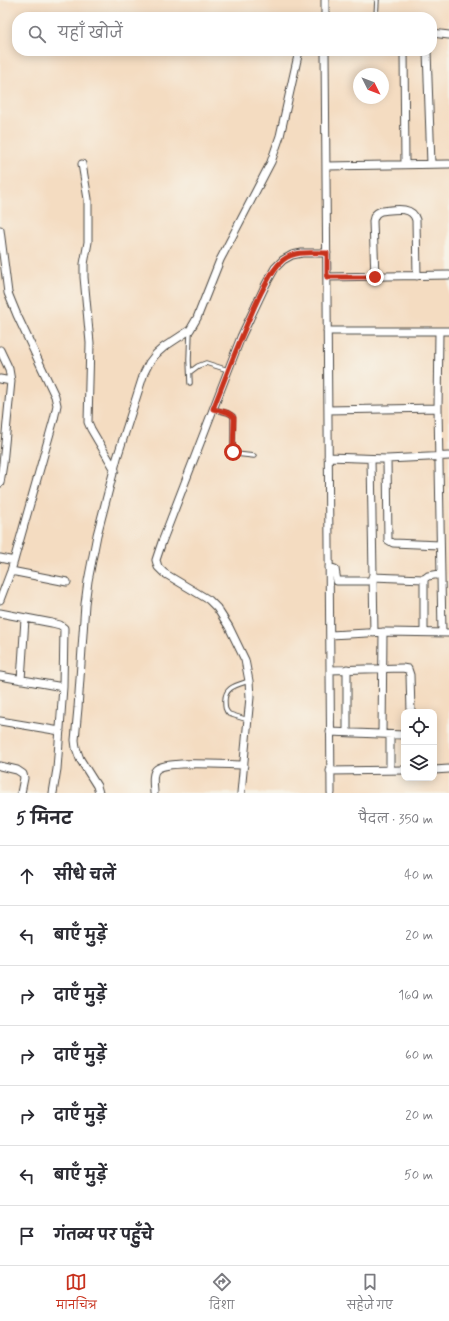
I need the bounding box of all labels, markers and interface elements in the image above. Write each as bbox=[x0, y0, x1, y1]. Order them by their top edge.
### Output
search box bbox=[12, 12, 437, 56]
icon: search bbox=[26, 23, 48, 45]
text: यहाँ खोजें bbox=[58, 24, 123, 44]
north arrow bbox=[353, 68, 389, 104]
route end bbox=[366, 268, 384, 286]
route start bbox=[224, 443, 242, 461]
map controls bbox=[401, 709, 437, 781]
button: locate bbox=[401, 709, 437, 745]
button: layers bbox=[401, 745, 437, 781]
text: 5 मिनट bbox=[16, 808, 72, 830]
text: पैदल · 350 m bbox=[358, 811, 433, 828]
icon: ahead bbox=[16, 865, 38, 887]
text: सीधे चलें bbox=[54, 866, 116, 886]
text: 40 m bbox=[404, 867, 433, 884]
icon: left bbox=[16, 925, 38, 947]
text: बाएँ मुड़ें bbox=[54, 926, 107, 946]
text: 20 m bbox=[405, 927, 433, 944]
icon: right bbox=[16, 985, 38, 1007]
text: दाएँ मुड़ें bbox=[54, 986, 106, 1006]
text: 160 m bbox=[398, 987, 433, 1004]
icon: right bbox=[16, 1045, 38, 1067]
text: दाएँ मुड़ें bbox=[54, 1046, 106, 1066]
text: 60 m bbox=[405, 1047, 433, 1064]
icon: right bbox=[16, 1105, 38, 1127]
text: दाएँ मुड़ें bbox=[54, 1106, 106, 1126]
text: 20 m bbox=[405, 1107, 433, 1124]
icon: left bbox=[16, 1165, 38, 1187]
text: बाएँ मुड़ें bbox=[54, 1166, 107, 1186]
text: 50 m bbox=[404, 1167, 433, 1184]
icon: arrive bbox=[16, 1225, 38, 1247]
text: गंतव्य पर पहुँचे bbox=[54, 1226, 153, 1246]
tab: मानचित्र bbox=[56, 1271, 97, 1317]
tab: दिशा bbox=[209, 1271, 234, 1317]
tab: सहेजे गए bbox=[347, 1271, 393, 1317]

